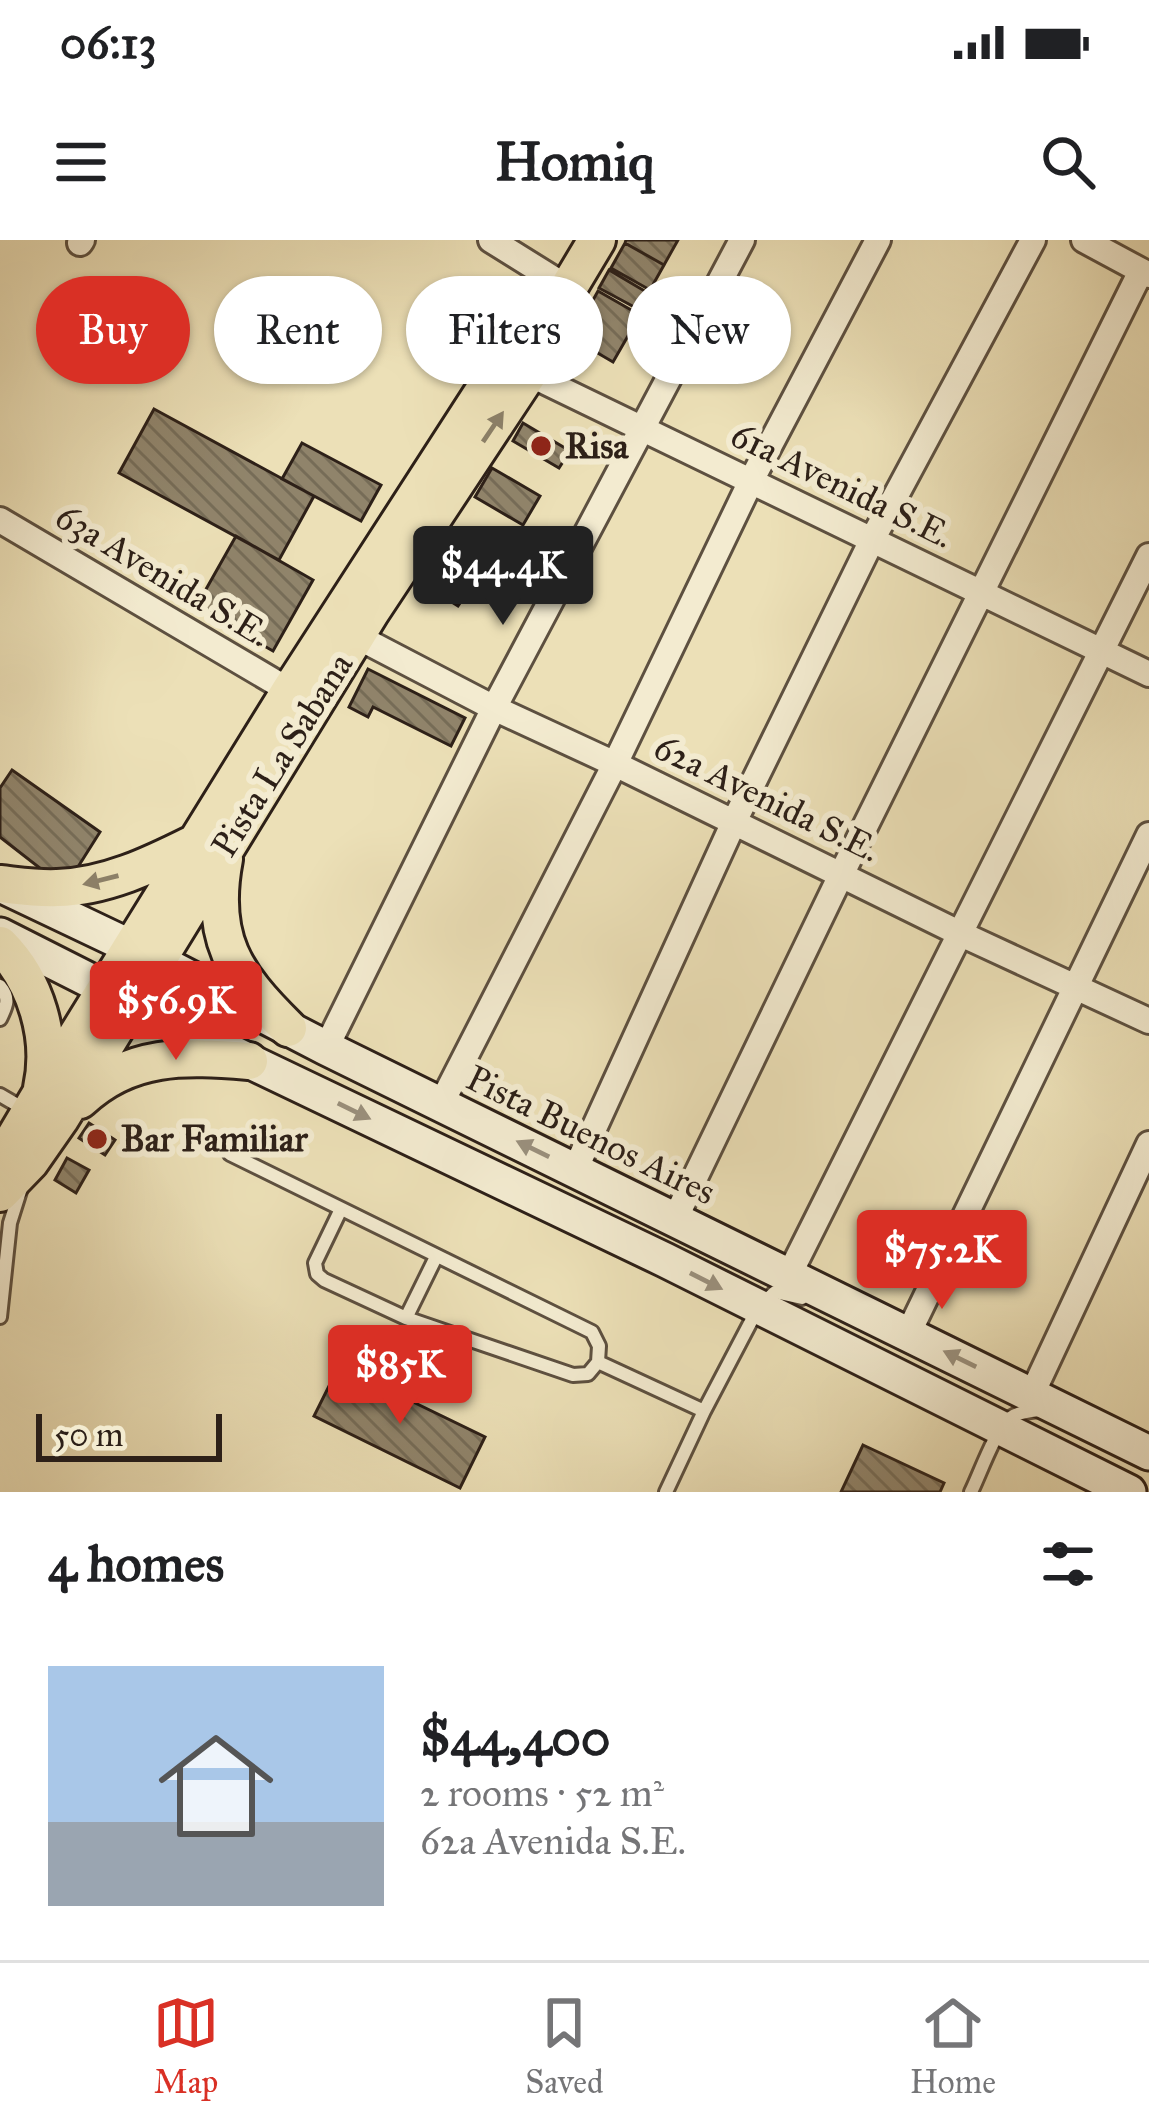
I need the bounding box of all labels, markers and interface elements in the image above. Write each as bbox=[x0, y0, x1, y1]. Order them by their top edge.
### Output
text: 06:13 bbox=[60, 15, 156, 70]
icon: menu bbox=[48, 129, 114, 195]
text: Homiq bbox=[495, 129, 654, 195]
icon: search bbox=[1035, 129, 1101, 195]
chip: Buy bbox=[36, 276, 190, 384]
chip: Rent bbox=[214, 276, 382, 384]
chip: Filters bbox=[406, 276, 603, 384]
chip: New bbox=[627, 276, 791, 384]
one-way arrow bbox=[481, 411, 504, 444]
street label: 61a Avenida S.E. bbox=[724, 412, 960, 558]
place label: Risa bbox=[565, 424, 629, 468]
marker: Risa bbox=[528, 433, 554, 459]
street label: 63a Avenida S.E. bbox=[48, 494, 278, 656]
pin: $44.4K bbox=[405, 526, 601, 628]
text: $44.4K bbox=[440, 541, 566, 589]
street label: Pista La Sabana bbox=[202, 644, 363, 865]
street label: 62a Avenida S.E. bbox=[647, 724, 887, 872]
one-way arrow bbox=[83, 871, 120, 890]
pin: $56.9K bbox=[78, 961, 274, 1063]
text: $56.9K bbox=[117, 976, 235, 1024]
street label: Pista Buenos Aires bbox=[459, 1056, 723, 1214]
one-way arrow bbox=[337, 1101, 372, 1121]
place label: Bar Familiar bbox=[121, 1117, 308, 1161]
marker: Bar Familiar bbox=[84, 1126, 110, 1152]
one-way arrow bbox=[516, 1140, 550, 1160]
pin: $75.2K bbox=[844, 1210, 1040, 1312]
text: $75.2K bbox=[884, 1225, 1000, 1273]
one-way arrow bbox=[688, 1270, 723, 1291]
pin: $85K bbox=[329, 1325, 471, 1427]
text: $85K bbox=[355, 1340, 445, 1388]
one-way arrow bbox=[942, 1349, 977, 1369]
scale bar bbox=[36, 1408, 222, 1461]
text: 50 m bbox=[54, 1415, 123, 1455]
icon: filters bbox=[1035, 1531, 1101, 1597]
text: 4 homes bbox=[48, 1533, 224, 1595]
text: $44,400 bbox=[420, 1707, 611, 1769]
icon: home bbox=[144, 1714, 288, 1858]
text: 2 rooms · 52 m² bbox=[420, 1769, 664, 1817]
text: 62a Avenida S.E. bbox=[420, 1817, 686, 1865]
tab: Map bbox=[153, 1990, 219, 2102]
tab: Saved bbox=[525, 1990, 604, 2102]
tab: Home bbox=[910, 1990, 996, 2102]

